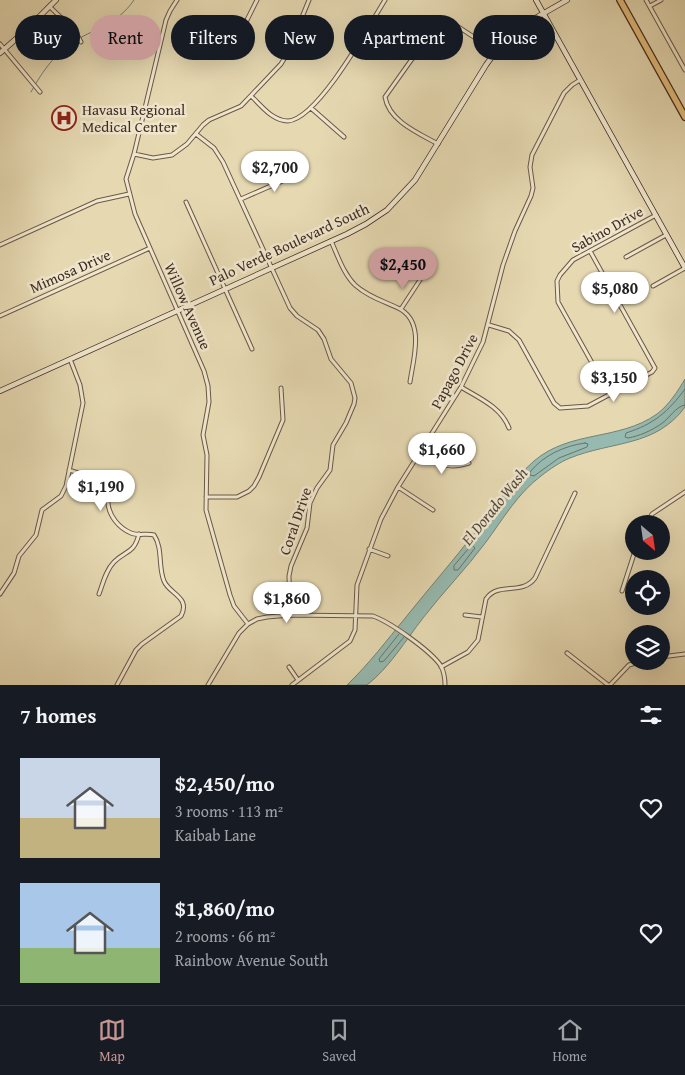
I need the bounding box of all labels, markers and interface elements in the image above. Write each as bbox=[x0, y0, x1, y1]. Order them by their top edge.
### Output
chip: Buy bbox=[15, 15, 80, 60]
chip: Rent bbox=[90, 15, 161, 60]
chip: Filters bbox=[171, 15, 255, 60]
chip: New bbox=[265, 15, 334, 60]
chip: Apartment bbox=[344, 15, 463, 60]
chip: House bbox=[473, 15, 555, 60]
place label: Havasu Regional Medical Center bbox=[82, 99, 185, 137]
hospital icon: Havasu Regional Medical Center bbox=[51, 105, 77, 131]
pin: $2,700 bbox=[234, 150, 316, 193]
text: $2,700 bbox=[252, 155, 298, 179]
street label: Palo Verde Boulevard South bbox=[205, 197, 373, 290]
street label: Sabino Drive bbox=[567, 201, 647, 257]
street label: Mimosa Drive bbox=[26, 244, 114, 298]
pin: $2,450 bbox=[362, 248, 444, 290]
text: $2,450 bbox=[380, 252, 426, 276]
street label: Willow Avenue bbox=[160, 259, 216, 353]
pin: $5,080 bbox=[574, 272, 656, 314]
text: $5,080 bbox=[592, 276, 638, 300]
street label: Papago Drive bbox=[425, 330, 483, 412]
pin: $3,150 bbox=[573, 360, 655, 403]
text: $3,150 bbox=[591, 365, 637, 389]
pin: $1,660 bbox=[401, 432, 483, 475]
text: $1,660 bbox=[419, 437, 465, 461]
water label: El Dorado Wash bbox=[454, 462, 533, 551]
pin: $1,190 bbox=[60, 470, 142, 512]
text: $1,190 bbox=[78, 474, 124, 498]
street label: Coral Drive bbox=[274, 484, 316, 558]
north arrow bbox=[625, 515, 670, 560]
map controls bbox=[625, 515, 670, 670]
button: locate bbox=[625, 570, 670, 615]
pin: $1,860 bbox=[246, 582, 328, 624]
text: $1,860 bbox=[264, 586, 310, 610]
button: layers bbox=[625, 625, 670, 670]
text: 7 homes bbox=[20, 700, 96, 731]
icon: filters bbox=[637, 701, 665, 729]
text: $2,450/mo bbox=[175, 768, 275, 799]
icon: home bbox=[60, 778, 120, 838]
icon: heart bbox=[637, 794, 665, 822]
text: 3 rooms · 113 m² bbox=[175, 799, 283, 823]
text: Kaibab Lane bbox=[175, 823, 256, 847]
text: $1,860/mo bbox=[175, 893, 275, 924]
icon: home bbox=[60, 903, 120, 963]
icon: heart bbox=[637, 919, 665, 947]
text: 2 rooms · 66 m² bbox=[175, 924, 275, 948]
text: Rainbow Avenue South bbox=[175, 948, 328, 972]
tab: Map bbox=[98, 1016, 126, 1066]
tab: Saved bbox=[322, 1016, 356, 1066]
tab: Home bbox=[552, 1016, 587, 1066]

